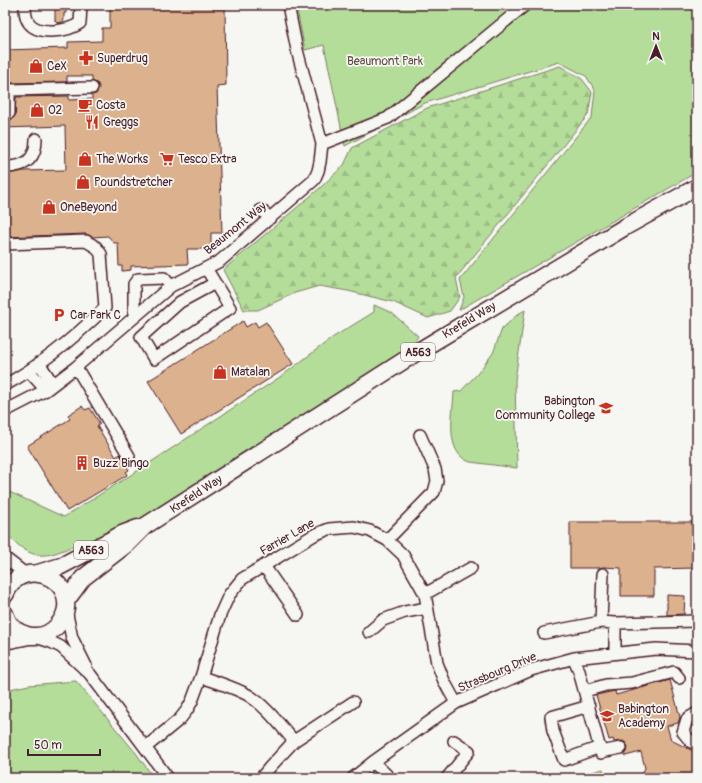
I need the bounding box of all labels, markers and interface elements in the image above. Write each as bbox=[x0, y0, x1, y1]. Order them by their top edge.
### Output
north arrow bbox=[636, 26, 676, 66]
text: N bbox=[652, 30, 660, 43]
pharmacy icon: Superdrug bbox=[78, 50, 94, 66]
place label: Superdrug bbox=[97, 51, 148, 66]
park label: Beaumont Park bbox=[347, 54, 423, 69]
shop icon: CeX bbox=[28, 58, 44, 74]
place label: CeX bbox=[47, 59, 67, 74]
cafe icon: Costa bbox=[77, 97, 93, 113]
place label: Costa bbox=[96, 98, 126, 113]
shop icon: O2 bbox=[29, 102, 45, 118]
place label: O2 bbox=[48, 103, 63, 118]
restaurant icon: Greggs bbox=[84, 114, 100, 130]
place label: Greggs bbox=[103, 115, 139, 130]
shop icon: The Works bbox=[77, 151, 93, 167]
supermarket icon: Tesco Extra bbox=[159, 151, 175, 167]
place label: The Works bbox=[96, 152, 149, 167]
place label: Tesco Extra bbox=[178, 152, 237, 167]
shop icon: Poundstretcher bbox=[75, 174, 91, 190]
place label: Poundstretcher bbox=[94, 175, 173, 190]
shop icon: OneBeyond bbox=[41, 199, 57, 215]
street label: Beaumont Way bbox=[201, 199, 269, 258]
place label: OneBeyond bbox=[60, 200, 117, 215]
street label: Krefeld Way bbox=[440, 299, 499, 342]
parking icon: Car Park C bbox=[51, 307, 67, 323]
place label: Car Park C bbox=[70, 308, 121, 323]
road number: A563 bbox=[401, 343, 435, 361]
shop icon: Matalan bbox=[212, 364, 228, 380]
place label: Matalan bbox=[231, 365, 270, 380]
place label: Babington Community College bbox=[495, 394, 595, 423]
school or university icon: Babington Community College bbox=[598, 400, 614, 416]
building icon: Buzz Bingo bbox=[74, 455, 90, 471]
place label: Buzz Bingo bbox=[93, 456, 150, 471]
street label: Krefeld Way bbox=[167, 472, 225, 517]
street label: Farrier Lane bbox=[257, 516, 317, 559]
road number: A563 bbox=[74, 541, 108, 559]
street label: Strasbourg Drive bbox=[456, 649, 539, 696]
place label: Babington Academy bbox=[618, 702, 669, 731]
school or university icon: Babington Academy bbox=[599, 708, 615, 724]
scale bar bbox=[28, 731, 100, 757]
text: 50 m bbox=[34, 738, 62, 753]

